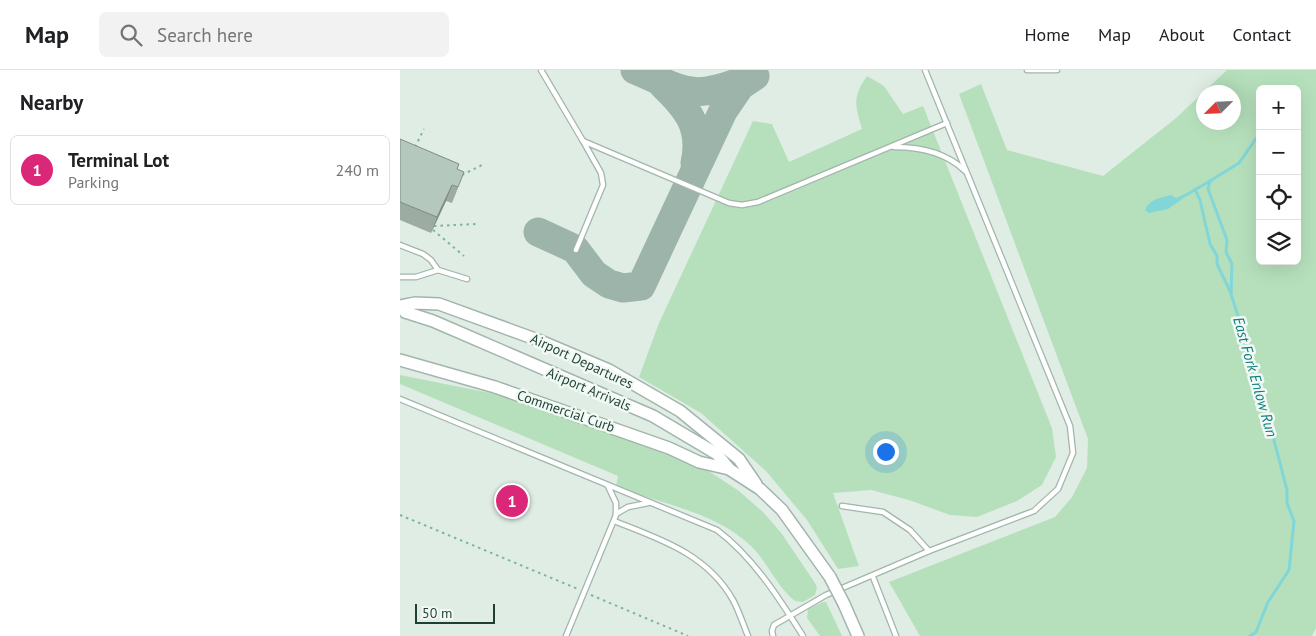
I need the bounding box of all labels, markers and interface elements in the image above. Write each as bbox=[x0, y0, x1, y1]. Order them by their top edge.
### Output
search box bbox=[99, 12, 449, 57]
text: Map bbox=[25, 19, 69, 50]
icon: search bbox=[117, 21, 145, 49]
text: Search here bbox=[157, 23, 253, 47]
text: Home bbox=[1024, 23, 1070, 46]
text: Map bbox=[1098, 23, 1131, 46]
text: About bbox=[1159, 23, 1205, 46]
text: Contact bbox=[1233, 23, 1291, 46]
north arrow bbox=[1196, 85, 1241, 130]
map controls bbox=[1256, 85, 1301, 265]
button: + bbox=[1256, 85, 1301, 130]
text: Nearby bbox=[20, 89, 83, 116]
button: − bbox=[1256, 130, 1301, 175]
text: Terminal Lot bbox=[68, 148, 169, 172]
text: 1 bbox=[32, 160, 42, 180]
text: 240 m bbox=[336, 160, 379, 180]
text: Parking bbox=[68, 172, 119, 192]
button: locate bbox=[1256, 175, 1301, 220]
button: layers bbox=[1256, 220, 1301, 265]
water label: East Fork Enlow Run bbox=[1229, 315, 1282, 439]
street label: Airport Departures bbox=[528, 329, 636, 393]
street label: Airport Arrivals bbox=[544, 363, 634, 415]
street label: Commercial Curb bbox=[515, 386, 617, 436]
your location bbox=[873, 439, 899, 465]
pin: 1 bbox=[496, 482, 528, 520]
scale bar bbox=[415, 601, 495, 624]
text: 50 m bbox=[422, 604, 452, 622]

